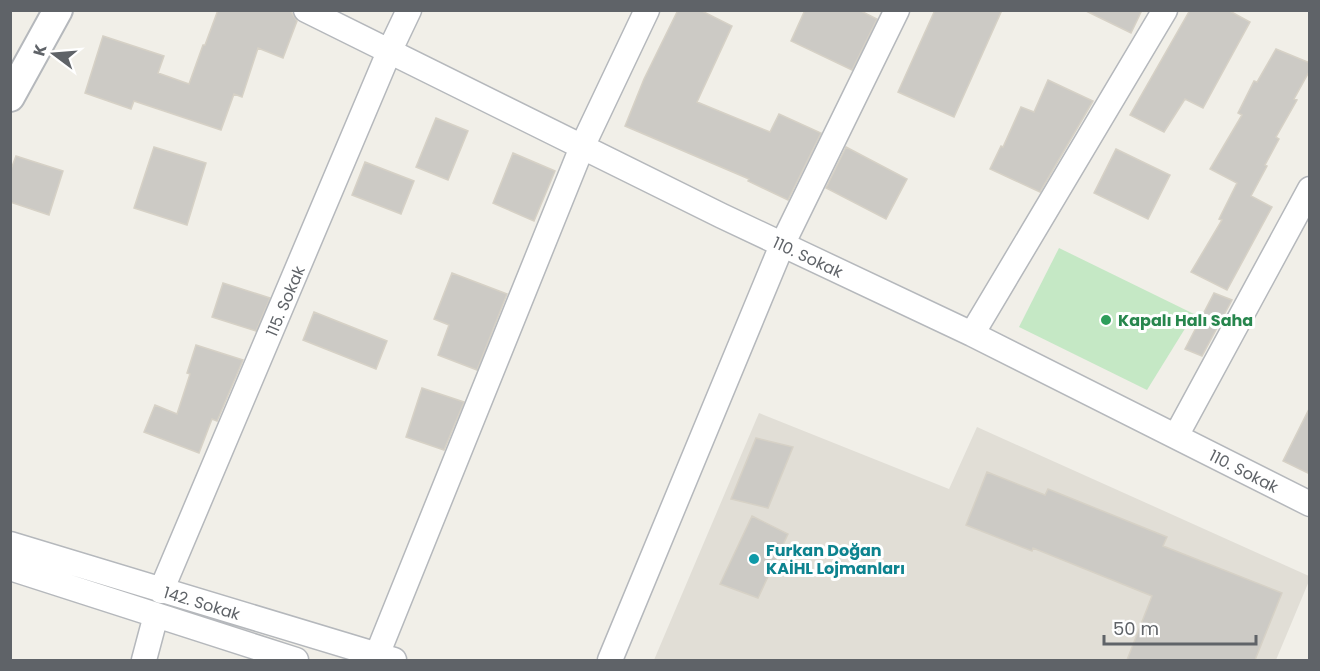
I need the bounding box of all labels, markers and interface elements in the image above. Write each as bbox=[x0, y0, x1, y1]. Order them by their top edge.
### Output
north arrow bbox=[24, 24, 84, 84]
text: K bbox=[27, 41, 53, 59]
street label: 110. Sokak bbox=[769, 231, 847, 284]
street label: 115. Sokak bbox=[260, 262, 311, 340]
place label: Kapalı Halı Saha bbox=[1118, 309, 1253, 332]
marker: Kapalı Halı Saha bbox=[1099, 313, 1113, 327]
street label: 110. Sokak bbox=[1205, 444, 1283, 499]
place label: Furkan Doğan KAİHL Lojmanları bbox=[766, 539, 905, 580]
marker: Furkan Doğan KAİHL Lojmanları bbox=[747, 552, 761, 566]
street label: 142. Sokak bbox=[161, 581, 244, 626]
scale bar bbox=[1104, 608, 1256, 646]
text: 50 m bbox=[1113, 616, 1159, 641]

